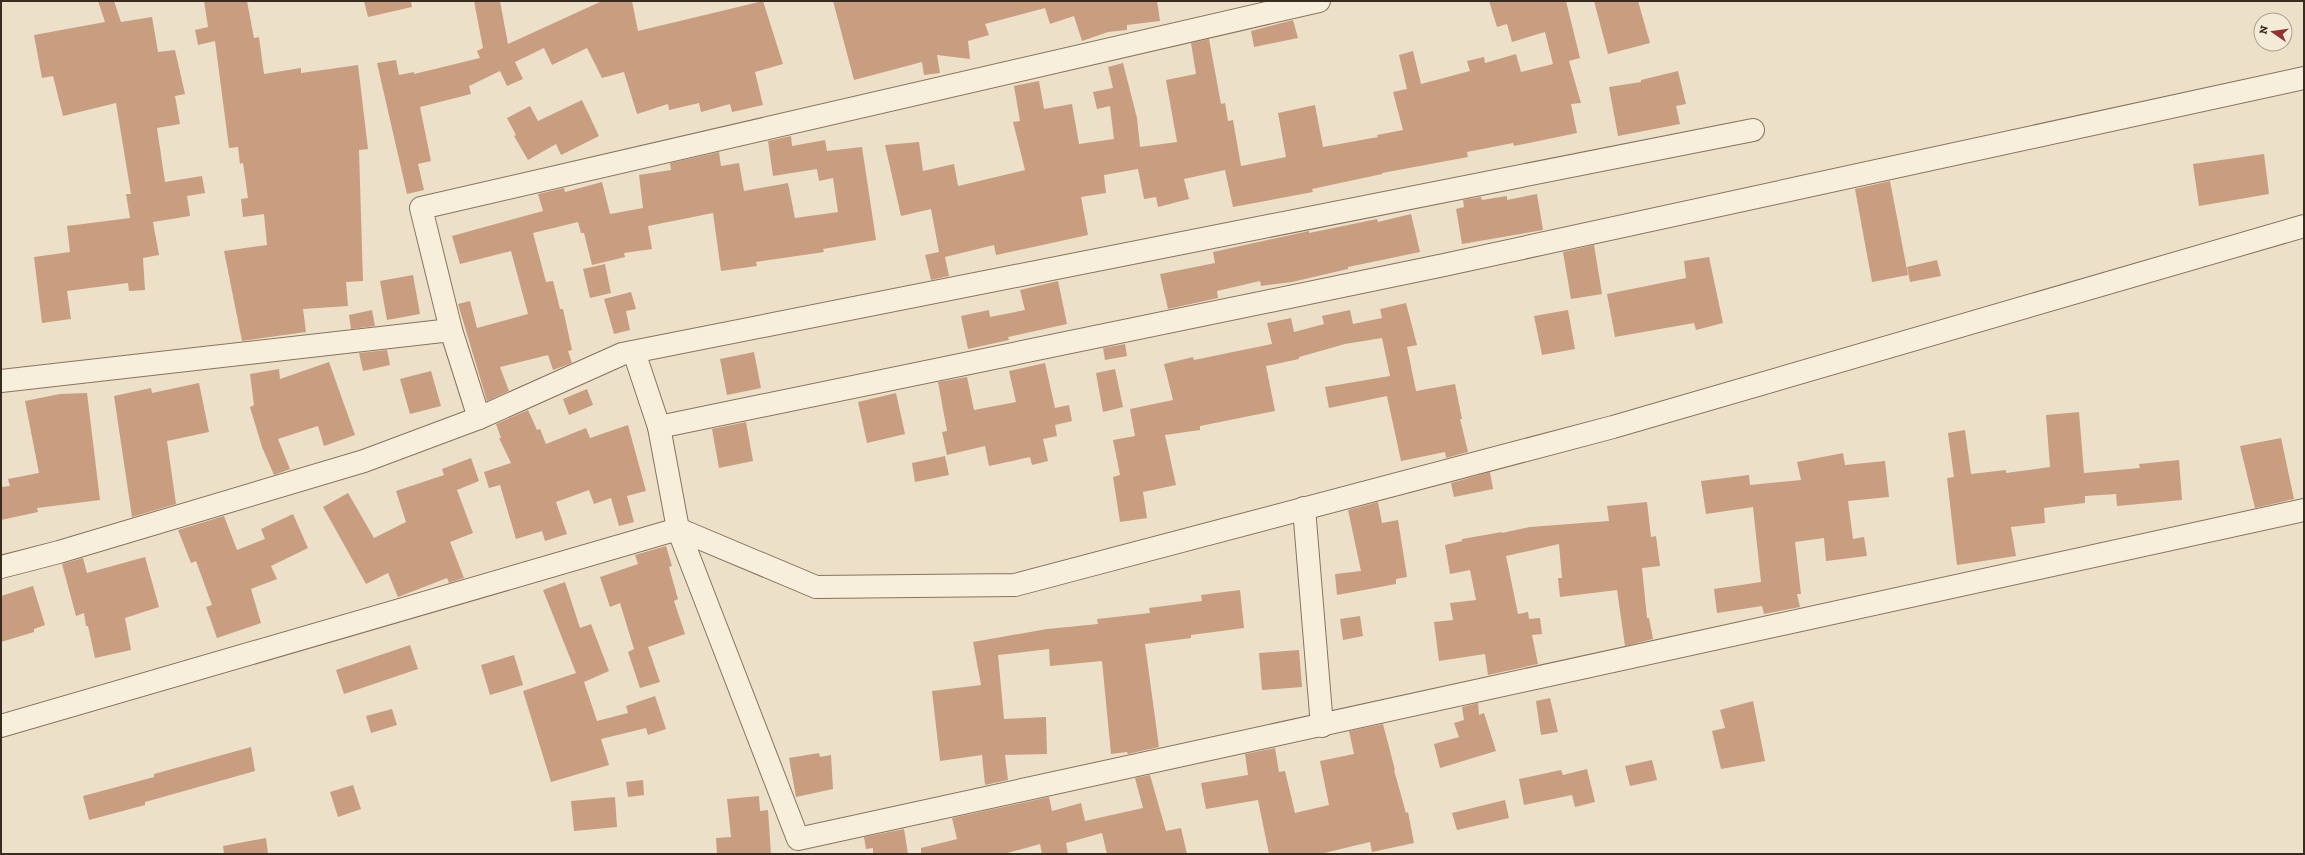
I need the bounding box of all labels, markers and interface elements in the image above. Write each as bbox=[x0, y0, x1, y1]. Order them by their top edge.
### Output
north arrow bbox=[2253, 12, 2293, 52]
text: N bbox=[2256, 24, 2271, 35]

